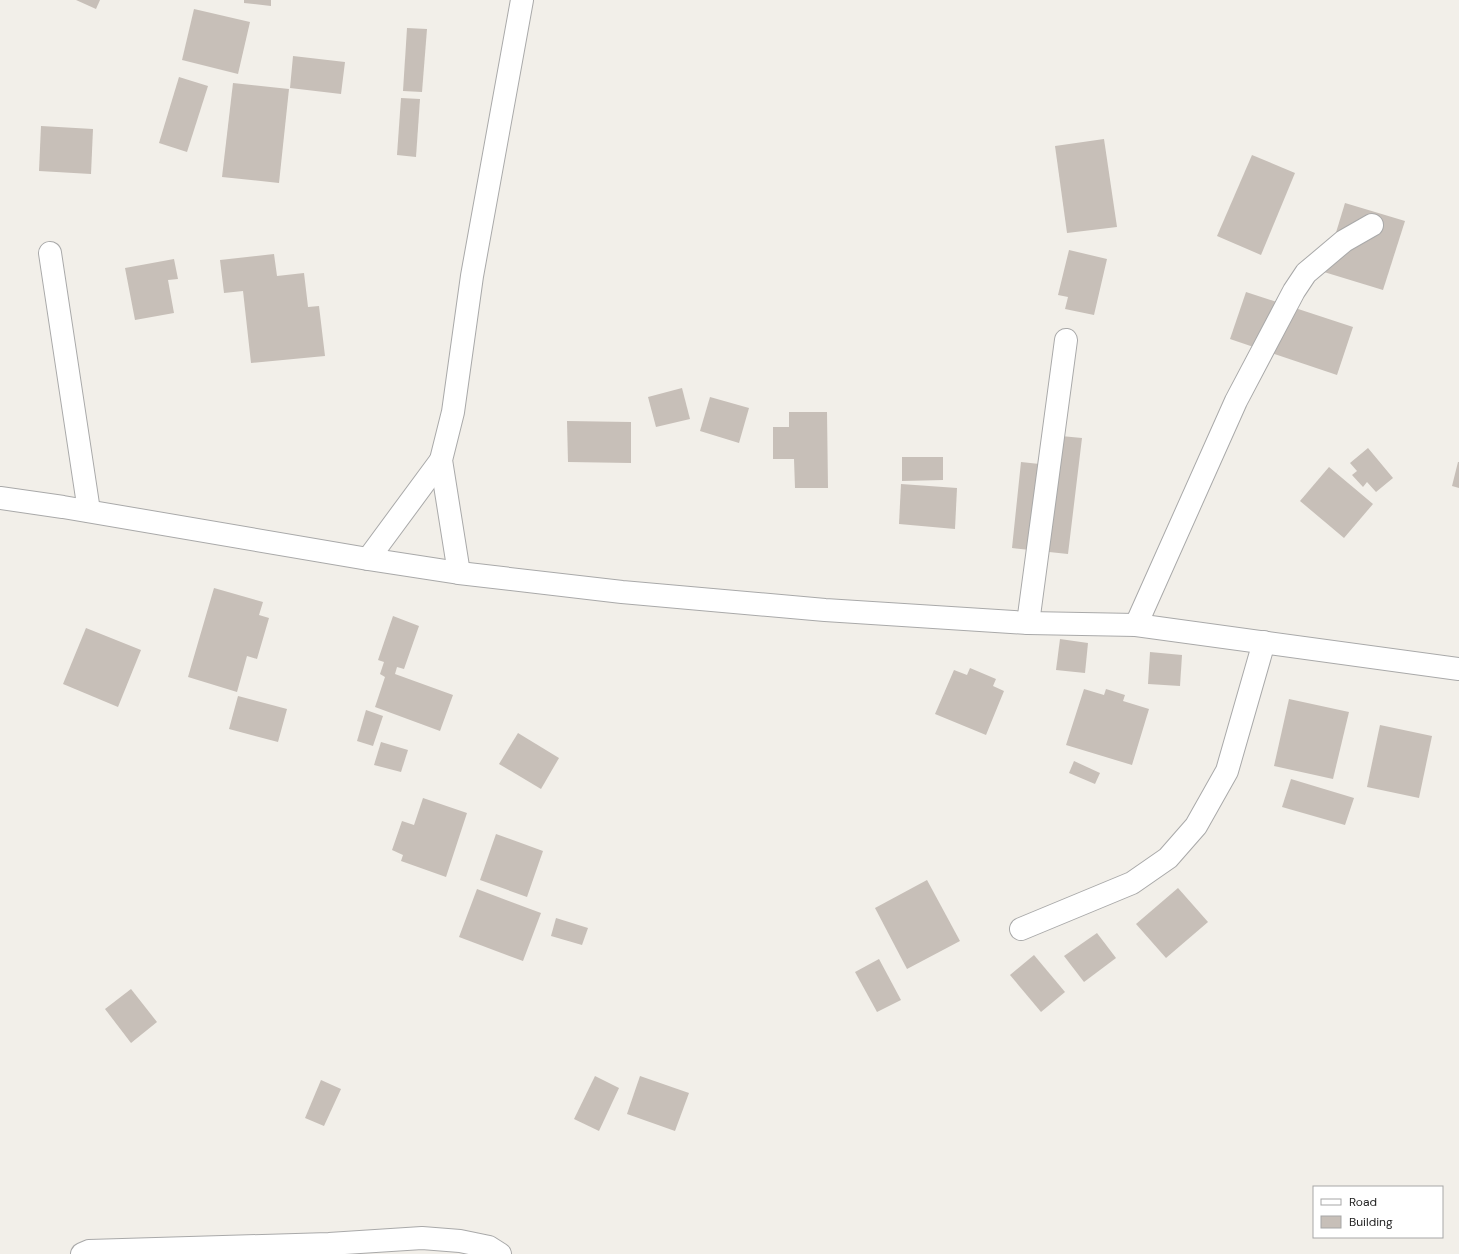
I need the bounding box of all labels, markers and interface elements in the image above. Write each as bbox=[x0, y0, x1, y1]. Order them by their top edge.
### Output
legend bbox=[1313, 1186, 1443, 1238]
text: Road bbox=[1349, 1194, 1377, 1210]
text: Building bbox=[1349, 1214, 1393, 1230]

